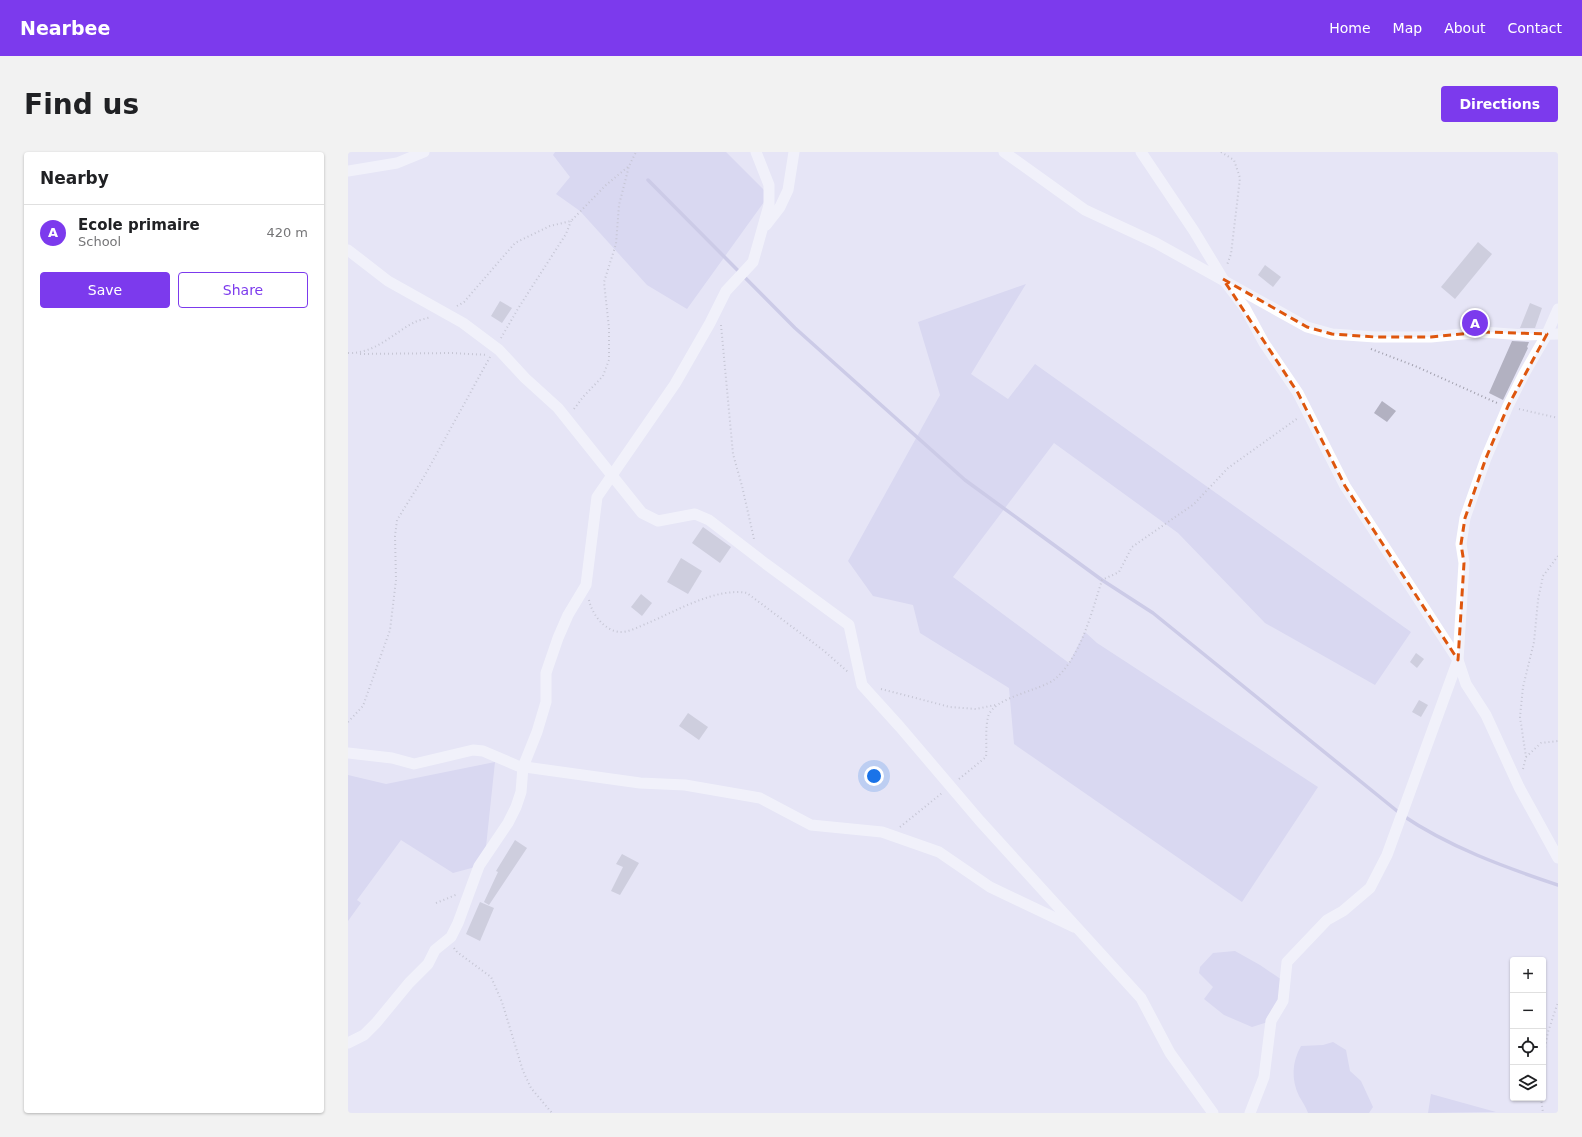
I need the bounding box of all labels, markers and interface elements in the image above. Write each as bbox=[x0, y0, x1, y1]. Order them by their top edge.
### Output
text: Nearbee bbox=[20, 17, 110, 39]
text: Home bbox=[1329, 20, 1371, 36]
text: Map bbox=[1393, 20, 1422, 36]
text: About bbox=[1444, 20, 1486, 36]
text: Contact bbox=[1508, 20, 1562, 36]
button: Directions bbox=[1441, 86, 1558, 122]
text: Find us bbox=[24, 88, 139, 121]
text: Nearby bbox=[40, 168, 109, 188]
text: Ecole primaire bbox=[78, 216, 200, 234]
text: A bbox=[48, 225, 58, 240]
text: 420 m bbox=[266, 225, 308, 240]
text: School bbox=[78, 234, 121, 249]
button: Save bbox=[40, 272, 170, 308]
button: Share bbox=[178, 272, 308, 308]
pin: A bbox=[1462, 308, 1488, 338]
your location bbox=[864, 766, 884, 786]
map controls bbox=[1510, 957, 1546, 1101]
button: + bbox=[1510, 957, 1546, 993]
button: − bbox=[1510, 993, 1546, 1029]
button: locate bbox=[1510, 1029, 1546, 1065]
button: layers bbox=[1510, 1065, 1546, 1101]

